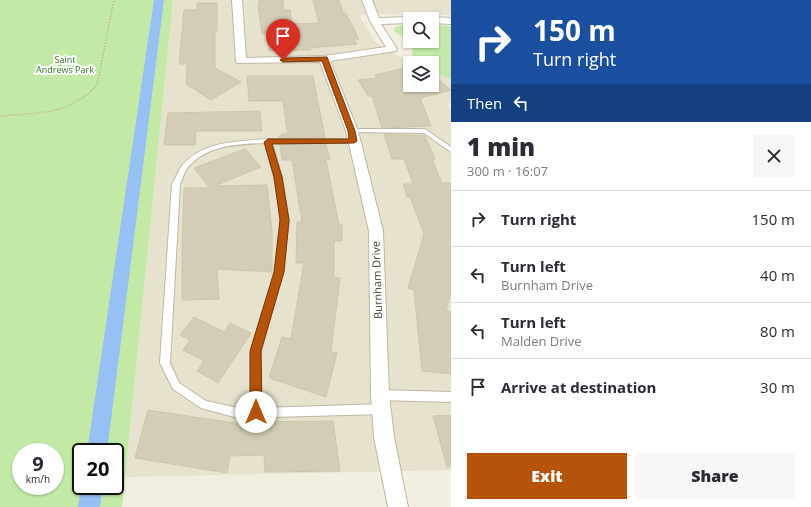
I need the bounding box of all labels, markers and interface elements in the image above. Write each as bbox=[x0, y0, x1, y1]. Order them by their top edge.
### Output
text: 150 m bbox=[533, 11, 616, 49]
map controls bbox=[403, 12, 439, 92]
button: search bbox=[403, 12, 439, 48]
icon: right bbox=[467, 16, 519, 68]
pin bbox=[266, 19, 300, 60]
icon: arrive bbox=[272, 25, 294, 47]
text: Turn right bbox=[533, 47, 616, 71]
park label: Saint Andrews Park bbox=[36, 53, 94, 76]
button: layers bbox=[403, 56, 439, 92]
icon: left bbox=[510, 92, 532, 114]
text: Then bbox=[467, 93, 502, 113]
text: 1 min bbox=[467, 130, 535, 163]
button: close bbox=[753, 135, 795, 177]
text: 300 m · 16:07 bbox=[467, 162, 548, 180]
icon: right bbox=[467, 208, 489, 230]
text: Turn right bbox=[501, 209, 576, 229]
text: 150 m bbox=[751, 209, 795, 229]
street label: Burnham Drive bbox=[368, 241, 385, 319]
text: Turn left bbox=[501, 256, 566, 276]
icon: left bbox=[467, 264, 489, 286]
text: 40 m bbox=[760, 265, 795, 285]
text: Burnham Drive bbox=[501, 276, 593, 294]
text: Turn left bbox=[501, 312, 566, 332]
icon: left bbox=[467, 320, 489, 342]
text: 80 m bbox=[760, 321, 795, 341]
text: Malden Drive bbox=[501, 332, 582, 350]
icon: arrive bbox=[467, 376, 489, 398]
text: Arrive at destination bbox=[501, 377, 656, 397]
text: 30 m bbox=[760, 377, 795, 397]
position arrow bbox=[235, 391, 277, 433]
speed limit sign: 20 bbox=[72, 443, 124, 495]
text: 9 bbox=[32, 450, 44, 477]
button: Exit bbox=[467, 453, 627, 499]
button: Share bbox=[635, 453, 795, 499]
text: km/h bbox=[26, 472, 50, 486]

